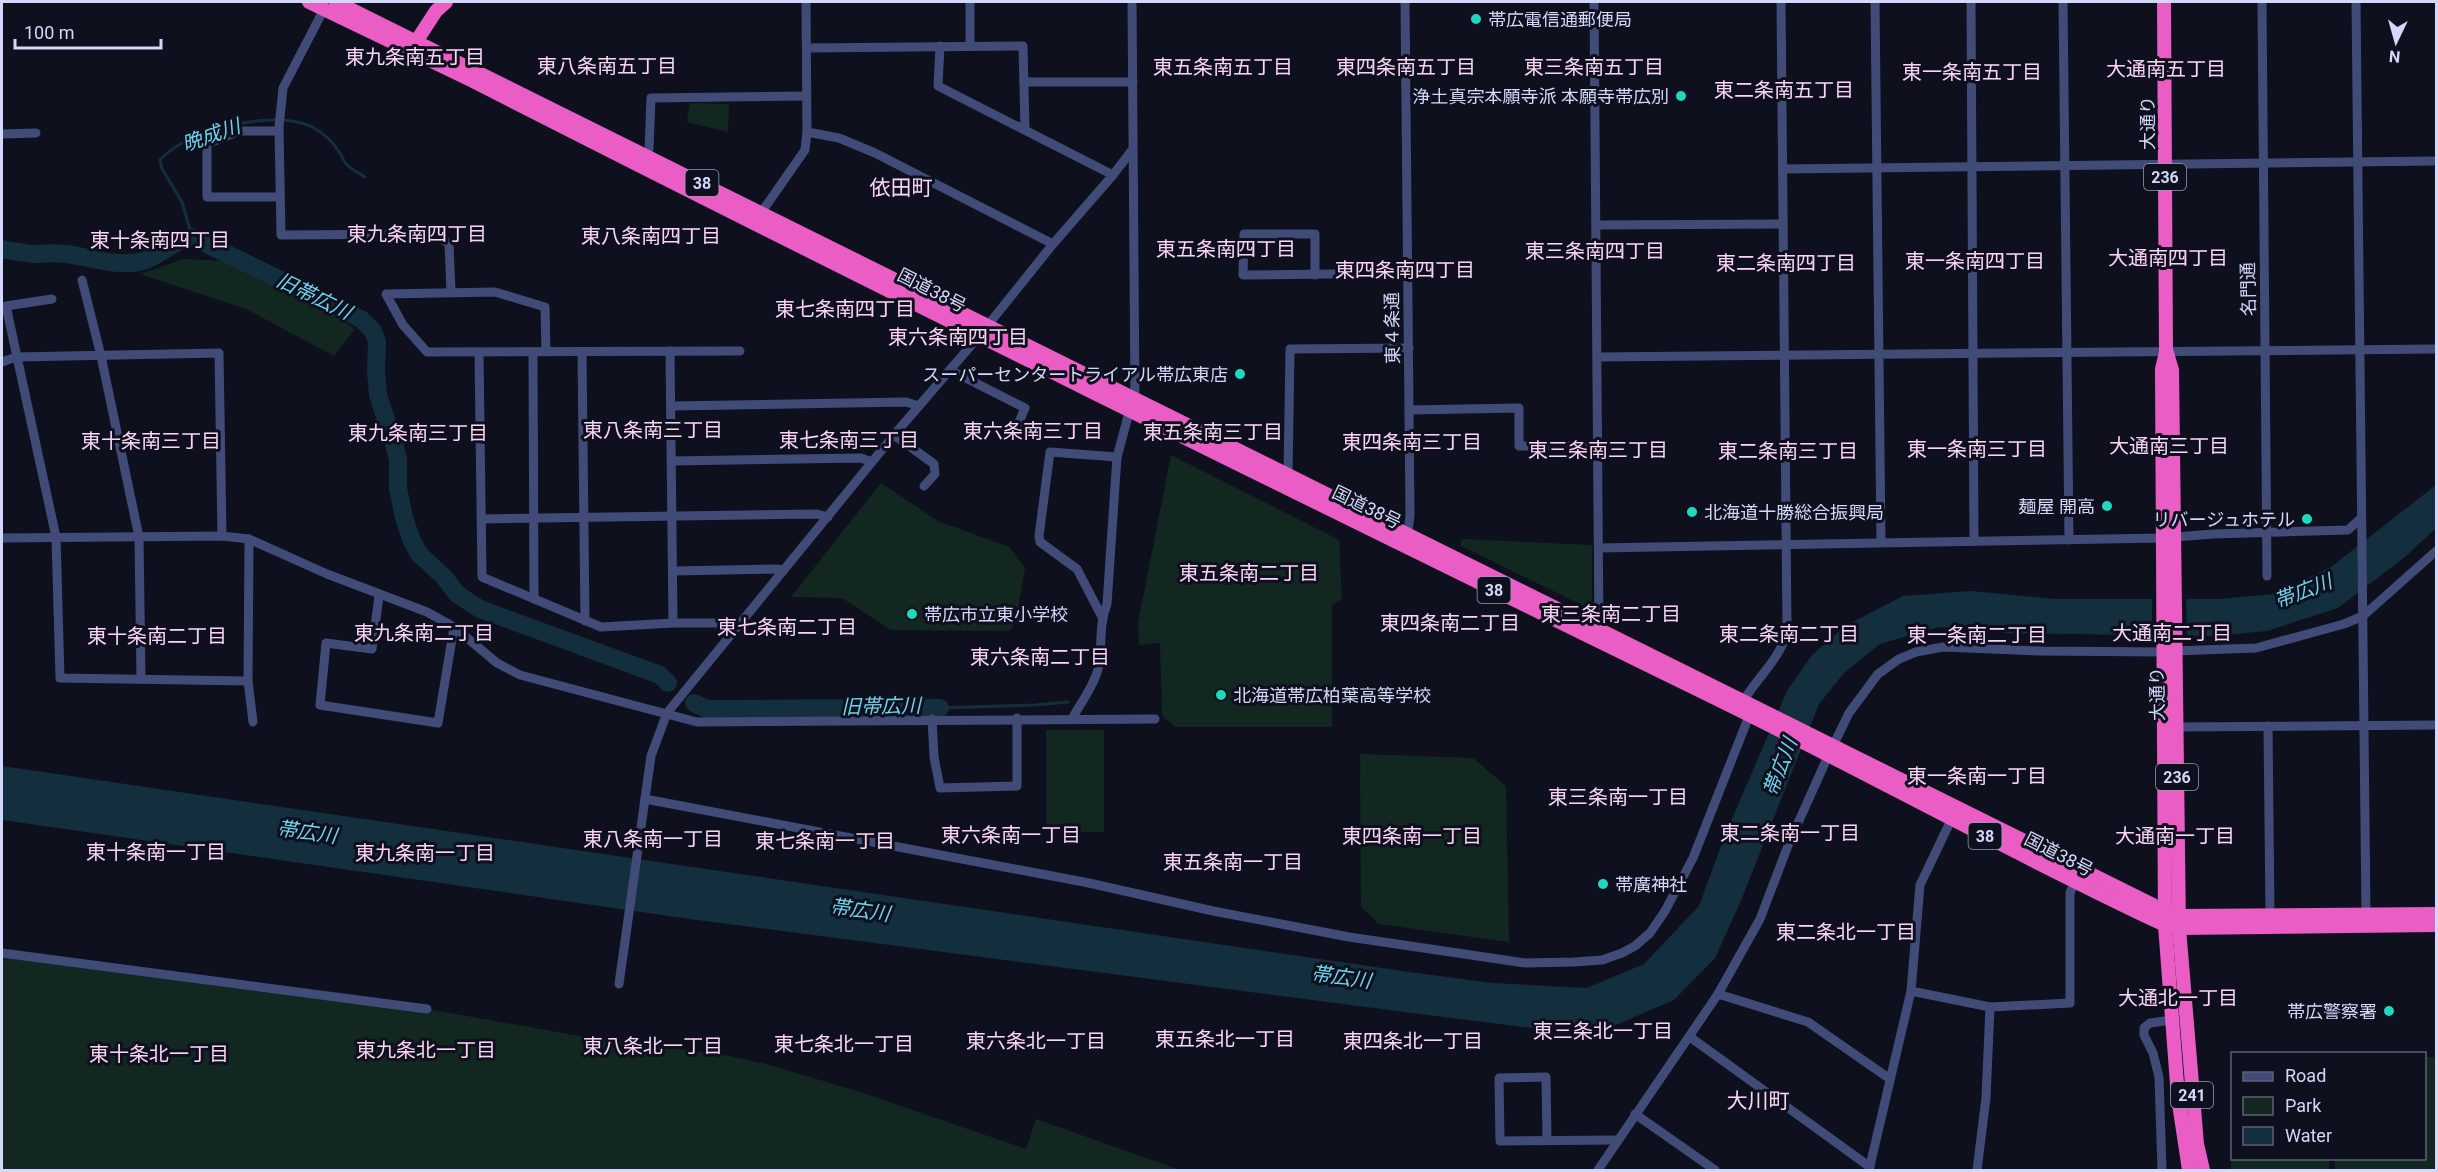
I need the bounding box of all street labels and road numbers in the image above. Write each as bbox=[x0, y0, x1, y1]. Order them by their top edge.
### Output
street label: 大通り bbox=[2137, 96, 2158, 150]
road number: 236 bbox=[2144, 164, 2186, 190]
road number: 38 bbox=[686, 170, 718, 196]
street label: 名門通 bbox=[2237, 262, 2259, 316]
street label: 国道38号 bbox=[894, 264, 970, 316]
street label: 東４条通 bbox=[1381, 292, 1403, 364]
street label: 国道38号 bbox=[1329, 481, 1405, 533]
road number: 38 bbox=[1478, 577, 1510, 603]
street label: 大通り bbox=[2146, 667, 2168, 721]
road number: 236 bbox=[2156, 764, 2198, 790]
road number: 38 bbox=[1968, 823, 2002, 849]
street label: 国道38号 bbox=[2021, 828, 2097, 880]
road number: 241 bbox=[2171, 1082, 2213, 1108]

